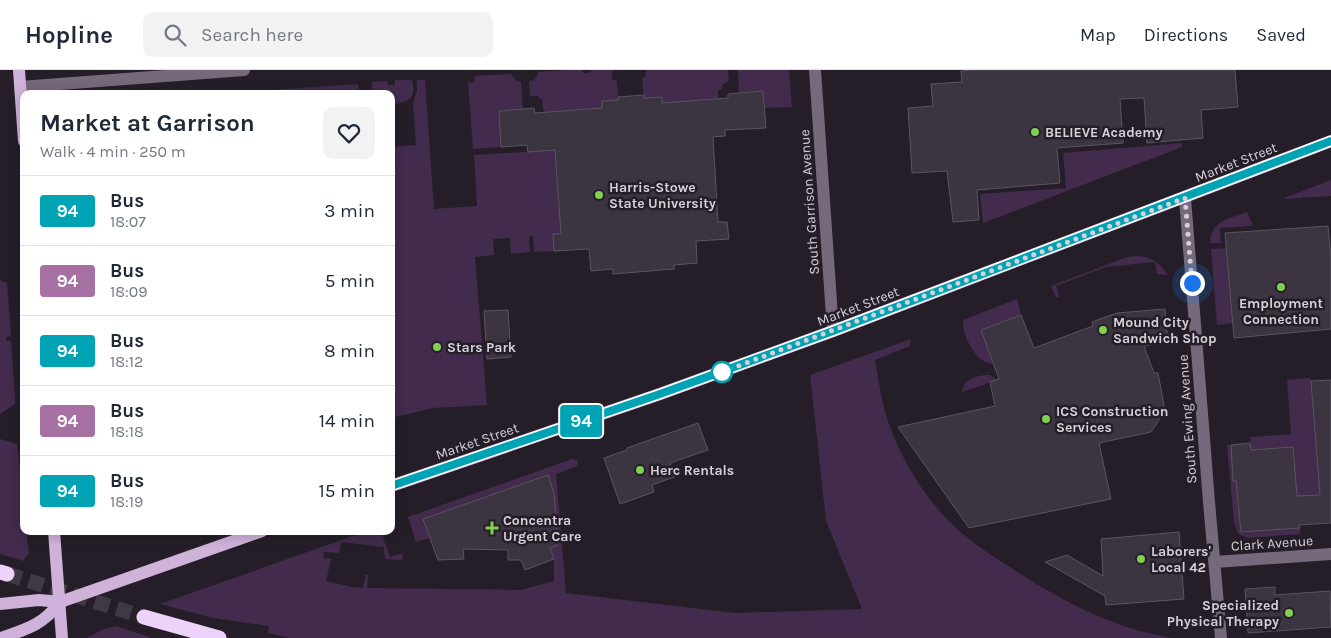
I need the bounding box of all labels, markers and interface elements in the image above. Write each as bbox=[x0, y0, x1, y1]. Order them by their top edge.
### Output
search box bbox=[143, 12, 493, 57]
text: Hopline bbox=[25, 21, 113, 49]
icon: search bbox=[161, 21, 189, 49]
text: Search here bbox=[201, 24, 303, 46]
text: Map bbox=[1080, 24, 1116, 46]
text: Directions bbox=[1144, 24, 1228, 46]
text: Saved bbox=[1256, 24, 1306, 46]
button: heart bbox=[323, 107, 375, 159]
text: Market at Garrison bbox=[40, 109, 255, 137]
place label: BELIEVE Academy bbox=[1045, 124, 1163, 141]
marker: BELIEVE Academy bbox=[1029, 126, 1041, 138]
street label: South Garrison Avenue bbox=[796, 129, 823, 275]
street label: Market Street bbox=[1193, 139, 1280, 186]
text: Walk · 4 min · 250 m bbox=[40, 142, 186, 161]
place label: Harris-Stowe State University bbox=[609, 179, 716, 212]
marker: Harris-Stowe State University bbox=[593, 189, 605, 201]
text: Bus bbox=[110, 190, 144, 212]
text: 94 bbox=[57, 200, 78, 222]
text: 3 min bbox=[324, 200, 375, 222]
text: 18:07 bbox=[110, 212, 146, 231]
text: Bus bbox=[110, 260, 144, 282]
text: 94 bbox=[57, 270, 78, 292]
text: 5 min bbox=[325, 270, 375, 292]
your location bbox=[1180, 271, 1205, 296]
marker: Employment Connection bbox=[1275, 281, 1287, 293]
text: 18:09 bbox=[110, 282, 148, 301]
street label: Market Street bbox=[815, 283, 902, 330]
place label: Employment Connection bbox=[1239, 295, 1324, 328]
place label: Mound City Sandwich Shop bbox=[1113, 314, 1216, 347]
marker: Mound City Sandwich Shop bbox=[1097, 324, 1109, 336]
text: Bus bbox=[110, 330, 144, 352]
place label: Stars Park bbox=[447, 339, 517, 356]
text: 94 bbox=[57, 340, 78, 362]
text: 8 min bbox=[324, 340, 375, 362]
marker: Stars Park bbox=[431, 341, 443, 353]
text: 18:12 bbox=[110, 352, 143, 371]
street label: South Ewing Avenue bbox=[1175, 354, 1200, 484]
unlabelled marker bbox=[711, 361, 733, 383]
text: Bus bbox=[110, 400, 144, 422]
place label: ICS Construction Services bbox=[1056, 403, 1168, 436]
line badge: 94 bbox=[558, 405, 604, 437]
text: 94 bbox=[57, 410, 78, 432]
text: 14 min bbox=[319, 410, 375, 432]
text: 94 bbox=[570, 410, 592, 432]
marker: ICS Construction Services bbox=[1040, 413, 1052, 425]
street label: Market Street bbox=[433, 419, 521, 464]
text: 18:18 bbox=[110, 422, 144, 441]
place label: Herc Rentals bbox=[650, 462, 734, 479]
marker: Herc Rentals bbox=[634, 464, 646, 476]
text: Bus bbox=[110, 470, 144, 492]
text: 94 bbox=[57, 480, 78, 502]
text: 15 min bbox=[319, 480, 375, 502]
text: 18:19 bbox=[110, 492, 143, 511]
place label: Concentra Urgent Care bbox=[503, 512, 581, 545]
marker: Concentra Urgent Care bbox=[485, 521, 499, 535]
street label: Clark Avenue bbox=[1230, 532, 1314, 555]
place label: Laborers' Local 42 bbox=[1151, 543, 1211, 576]
marker: Laborers' Local 42 bbox=[1135, 553, 1147, 565]
place label: Specialized Physical Therapy bbox=[1167, 597, 1279, 630]
marker: Specialized Physical Therapy bbox=[1283, 607, 1295, 619]

